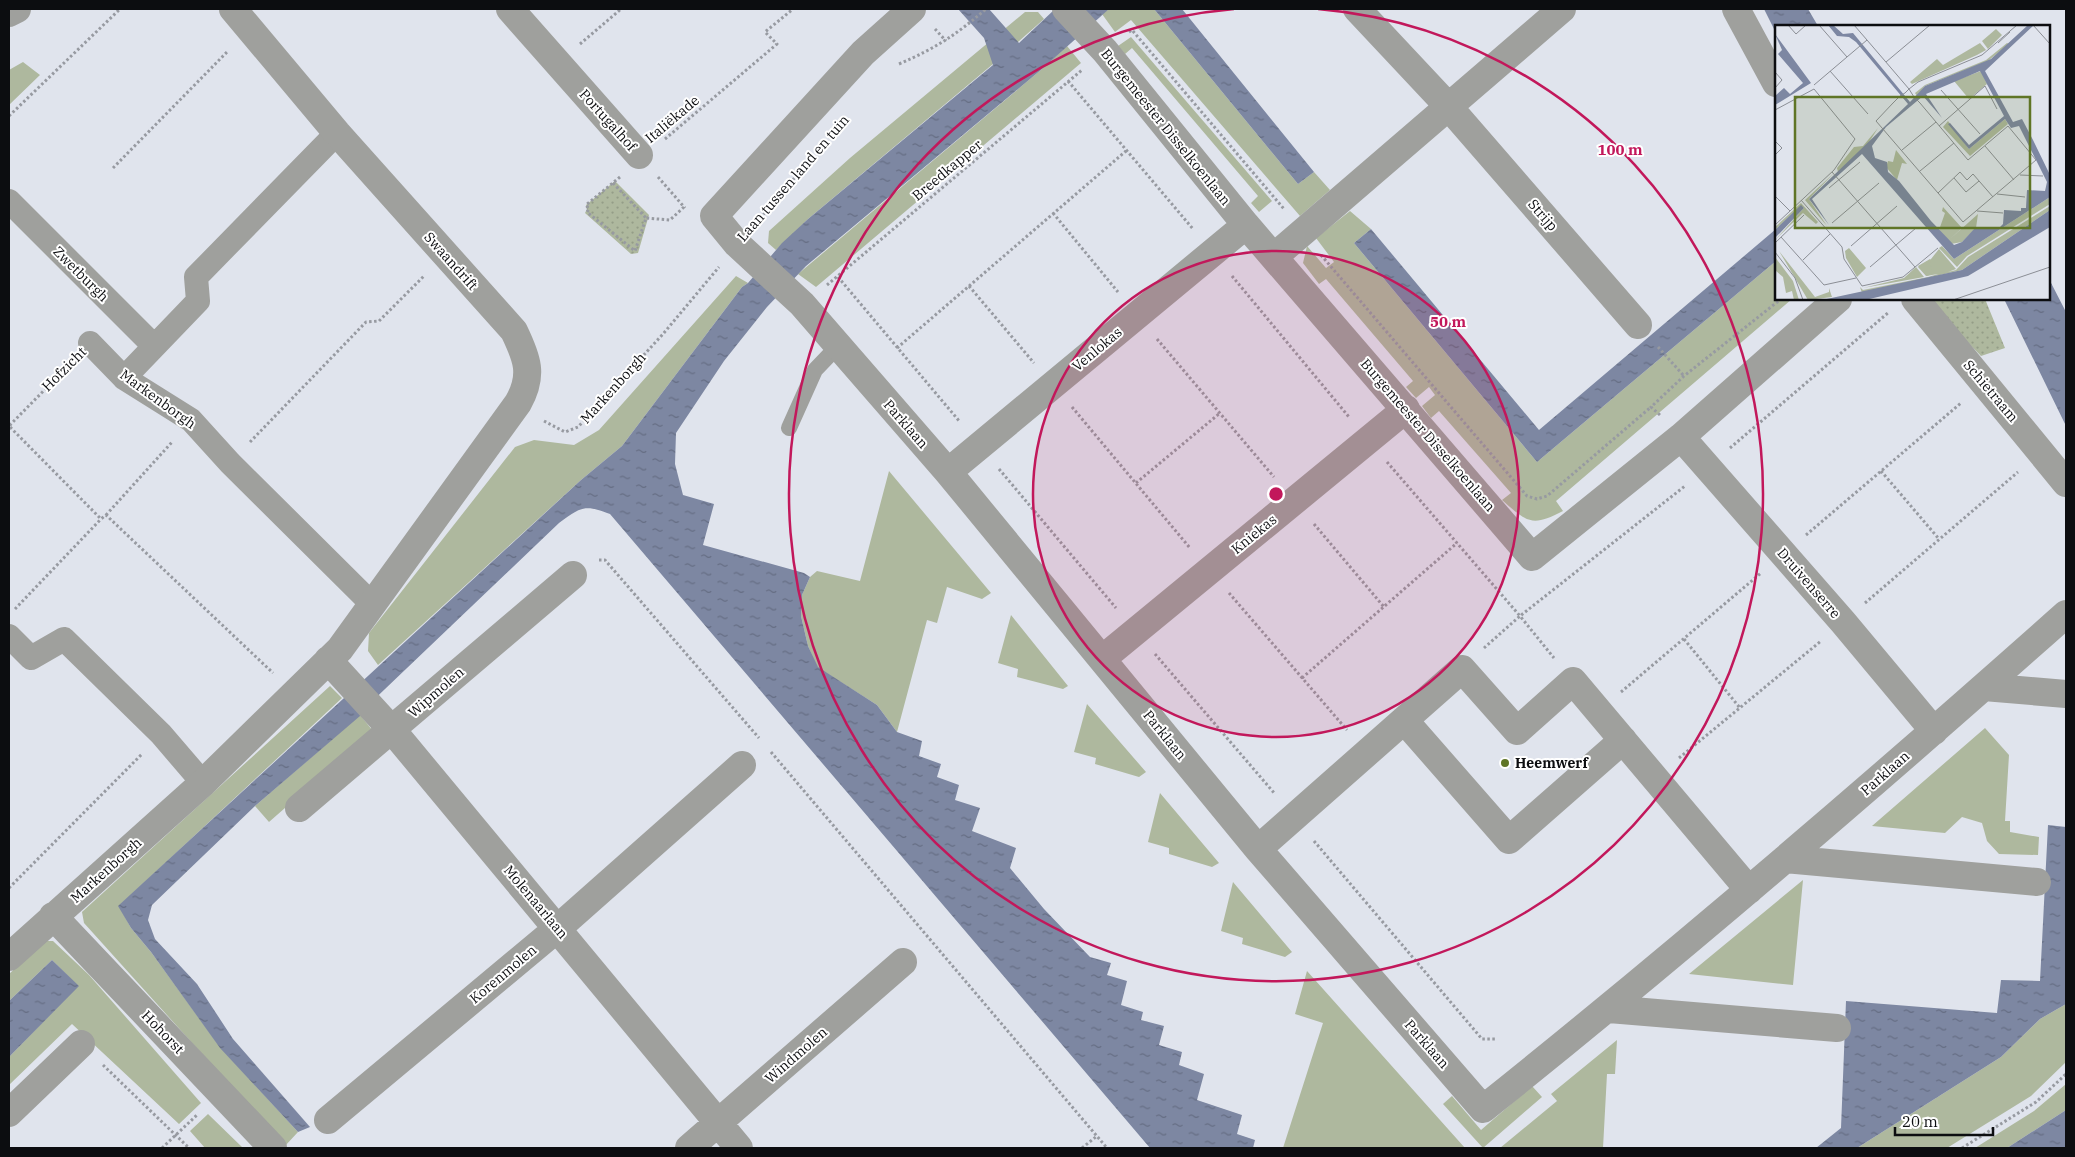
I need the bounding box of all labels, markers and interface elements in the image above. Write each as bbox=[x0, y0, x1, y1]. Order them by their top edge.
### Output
inset map bbox=[1775, 25, 2050, 300]
street label: Burgemeester Disselkoenlaan bbox=[1097, 45, 1235, 209]
street label: Portugalhof bbox=[576, 85, 641, 156]
street label: Italiëkade bbox=[641, 91, 703, 147]
street label: Laan tussen land en tuin bbox=[733, 111, 853, 245]
street label: Breedkapper bbox=[908, 135, 986, 205]
text: 100 m bbox=[1597, 140, 1643, 159]
street label: Strijp bbox=[1524, 195, 1562, 235]
street label: Swaandrift bbox=[420, 228, 482, 294]
street label: Zwetburgh bbox=[49, 242, 113, 306]
text: 50 m bbox=[1430, 312, 1466, 331]
street label: Venlokas bbox=[1068, 323, 1126, 375]
street label: Hofzicht bbox=[38, 343, 90, 395]
street label: Markenborgh bbox=[576, 349, 650, 427]
street label: Burgemeester Disselkoenlaan bbox=[1357, 355, 1499, 515]
street label: Schietraam bbox=[1960, 356, 2022, 426]
street label: Markenborgh bbox=[117, 365, 200, 433]
street label: Parklaan bbox=[880, 396, 932, 452]
centre of rings bbox=[1267, 485, 1285, 503]
street label: Kniekas bbox=[1228, 510, 1280, 558]
street label: Druivenserre bbox=[1774, 544, 1844, 622]
street label: Wipmolen bbox=[404, 663, 468, 721]
street label: Parklaan bbox=[1139, 706, 1191, 764]
street label: Parklaan bbox=[1857, 747, 1913, 799]
place label: Heemwerf bbox=[1515, 754, 1589, 772]
marker: Heemwerf bbox=[1499, 757, 1511, 769]
street label: Markenborgh bbox=[67, 833, 145, 907]
street label: Molenaarlaan bbox=[500, 861, 572, 943]
street label: Korenmolen bbox=[466, 941, 540, 1007]
street label: Hohorst bbox=[138, 1007, 188, 1058]
street label: Parklaan bbox=[1401, 1016, 1453, 1072]
street label: Windmolen bbox=[761, 1023, 831, 1087]
scale bar bbox=[1895, 1104, 1992, 1136]
text: 20 m bbox=[1902, 1112, 1938, 1131]

